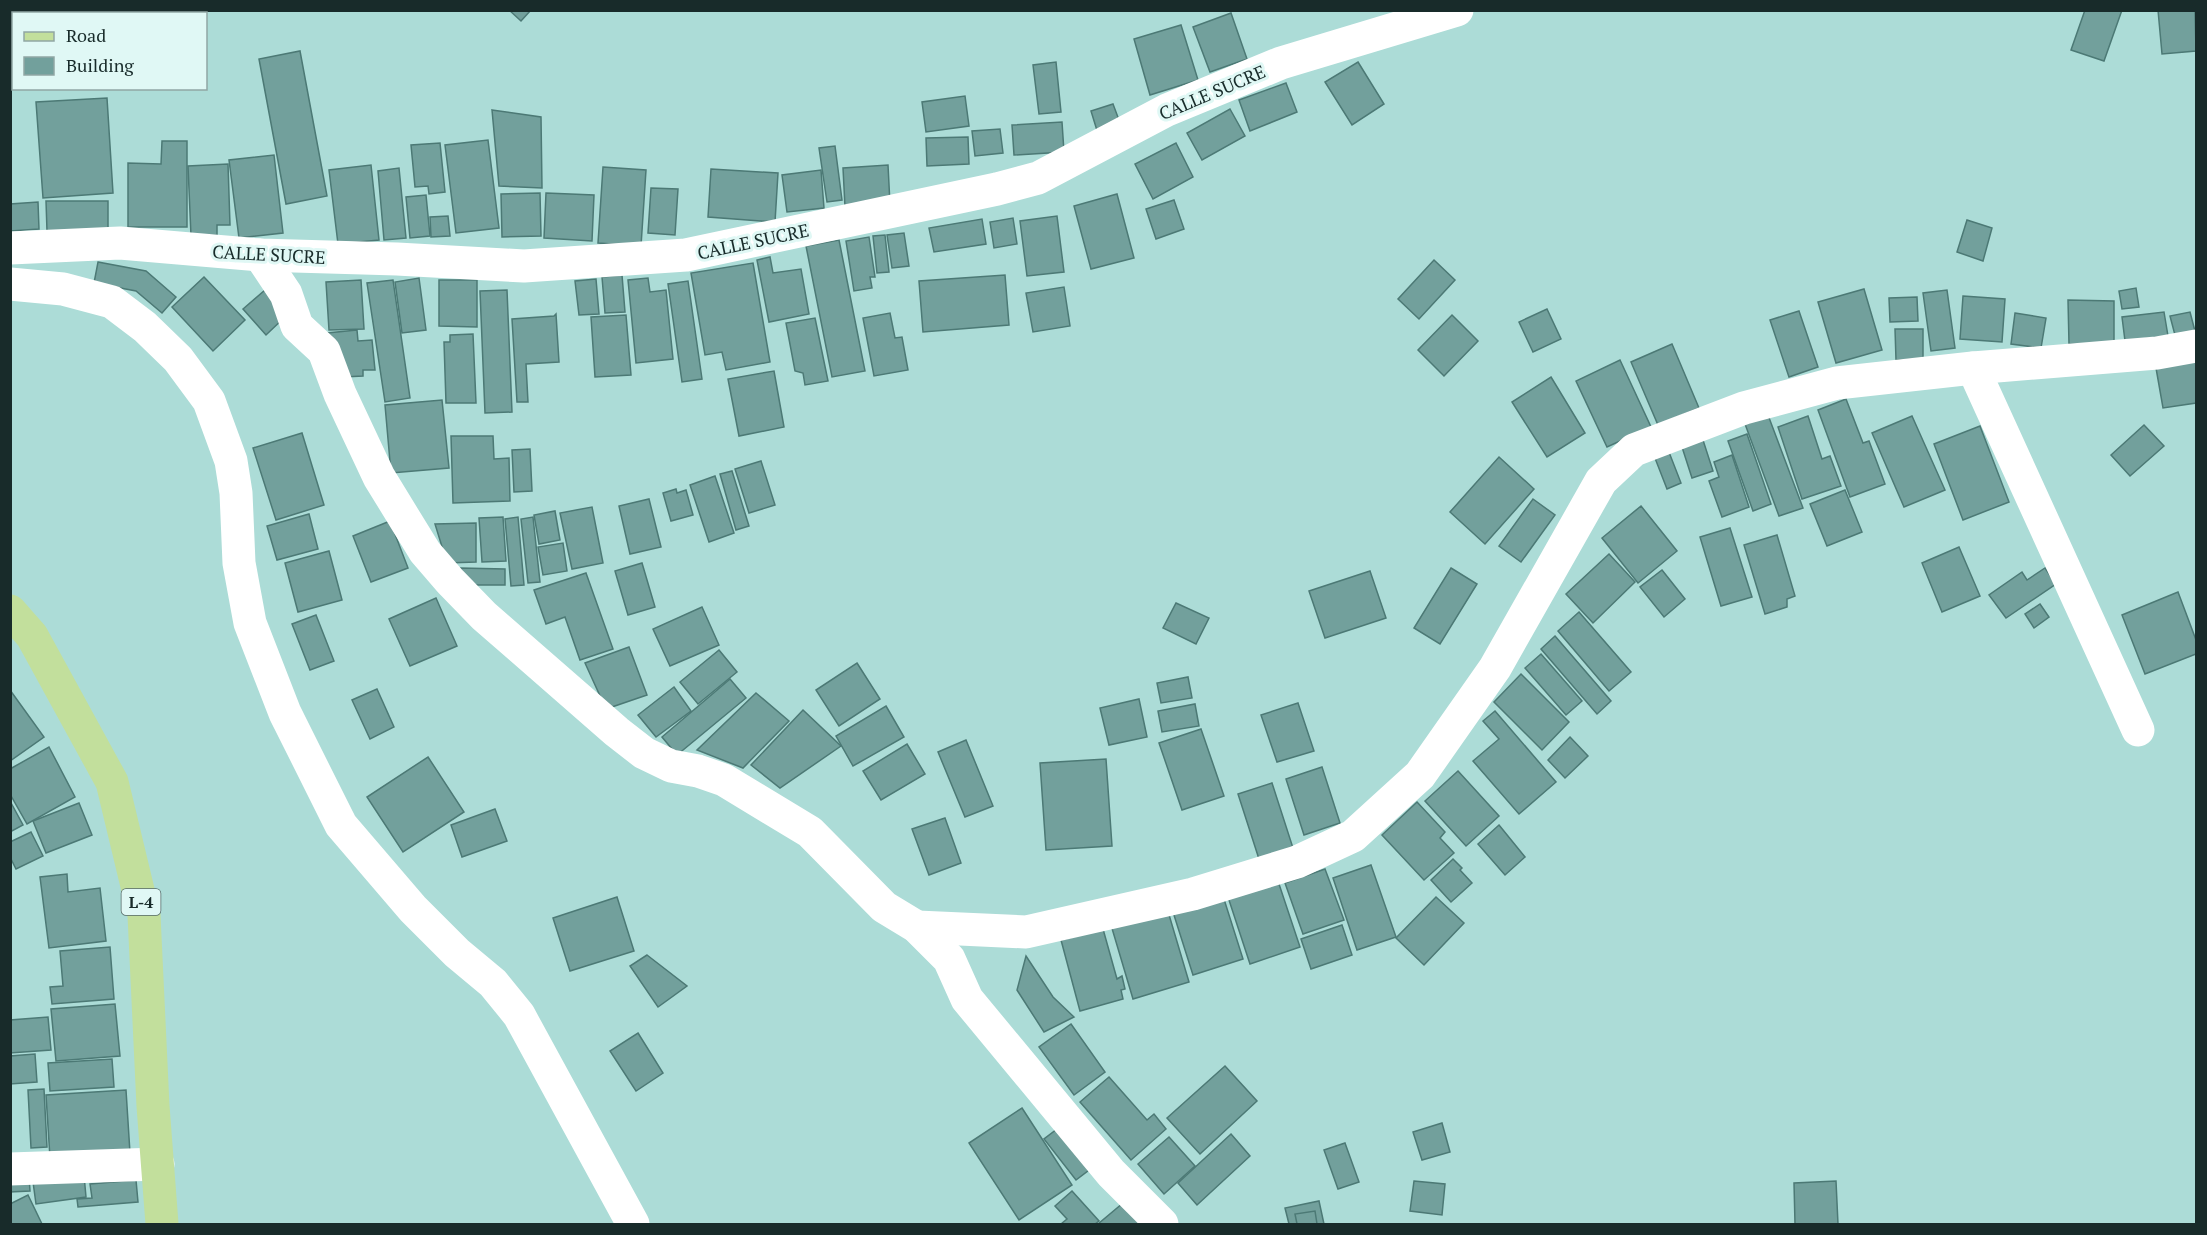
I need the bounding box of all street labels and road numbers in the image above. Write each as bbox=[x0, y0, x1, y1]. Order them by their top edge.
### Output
street label: CALLE SUCRE bbox=[1155, 59, 1269, 125]
street label: CALLE SUCRE bbox=[695, 217, 811, 265]
street label: CALLE SUCRE bbox=[212, 239, 326, 269]
road number: L-4 bbox=[122, 889, 160, 915]

